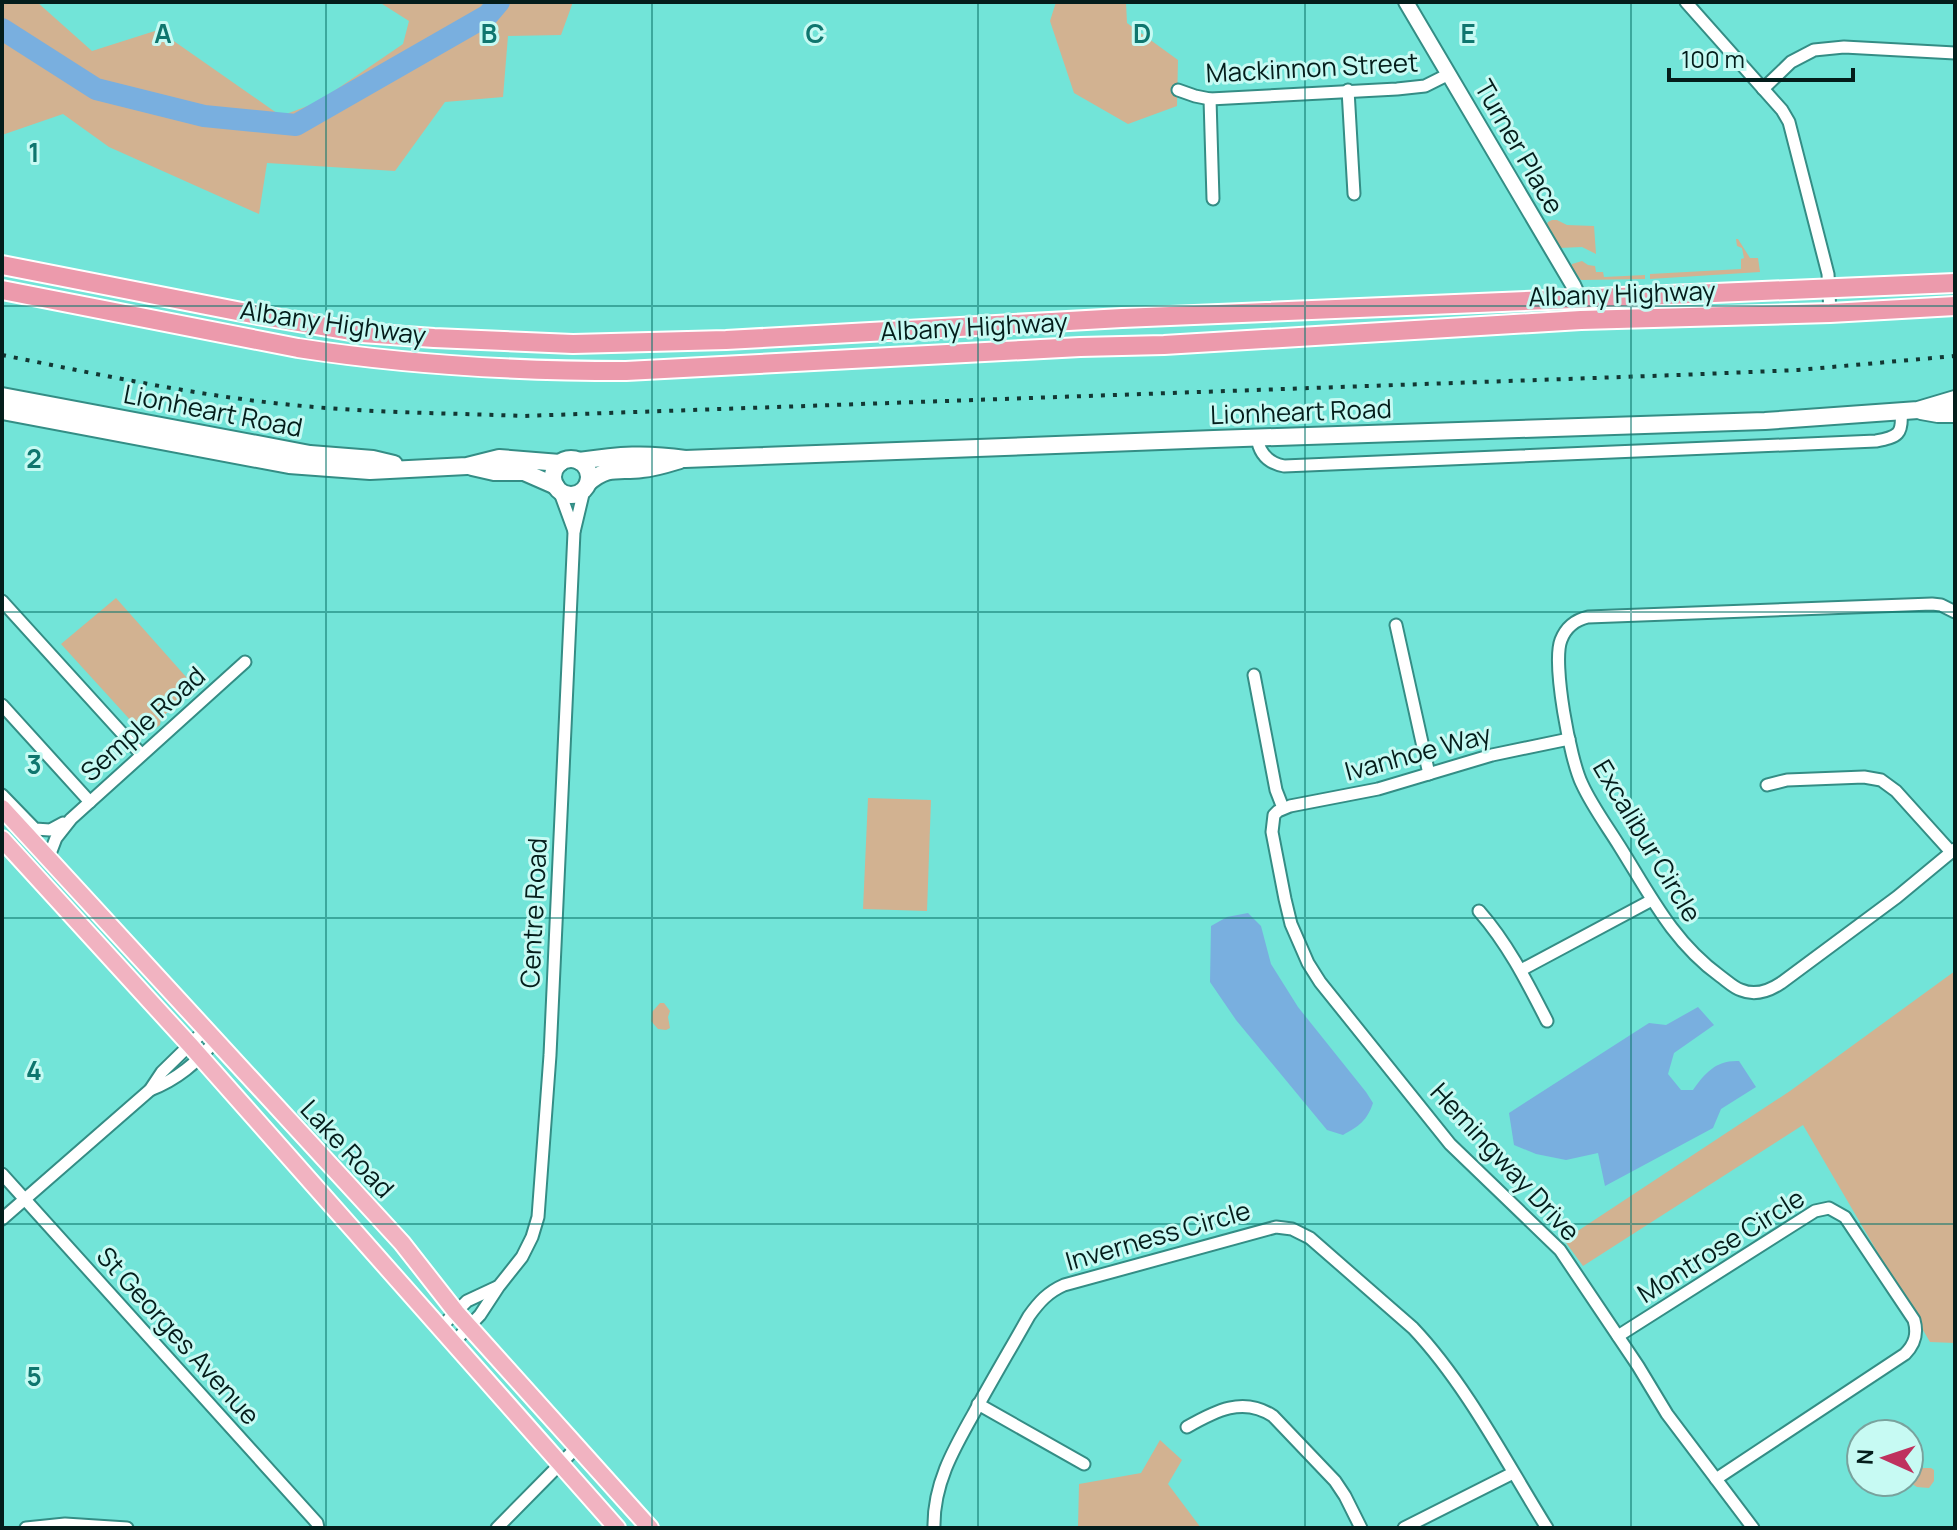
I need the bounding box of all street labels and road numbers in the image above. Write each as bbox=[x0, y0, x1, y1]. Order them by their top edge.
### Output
street label: Mackinnon Street bbox=[1205, 43, 1419, 91]
street label: Turner Place bbox=[1467, 73, 1573, 220]
street label: Albany Highway bbox=[1528, 272, 1717, 314]
street label: Albany Highway bbox=[238, 291, 429, 353]
street label: Albany Highway bbox=[879, 303, 1069, 349]
street label: Lionheart Road bbox=[121, 375, 306, 445]
street label: Lionheart Road bbox=[1210, 390, 1392, 432]
street label: Semple Road bbox=[72, 658, 212, 789]
street label: Ivanhoe Way bbox=[1341, 715, 1495, 789]
street label: Excalibur Circle bbox=[1585, 753, 1711, 928]
street label: Centre Road bbox=[511, 837, 555, 989]
street label: Hemingway Drive bbox=[1423, 1074, 1588, 1248]
street label: Lake Road bbox=[293, 1091, 403, 1205]
street label: Montrose Circle bbox=[1630, 1179, 1811, 1311]
street label: Inverness Circle bbox=[1061, 1191, 1254, 1279]
street label: St Georges Avenue bbox=[89, 1239, 268, 1432]

